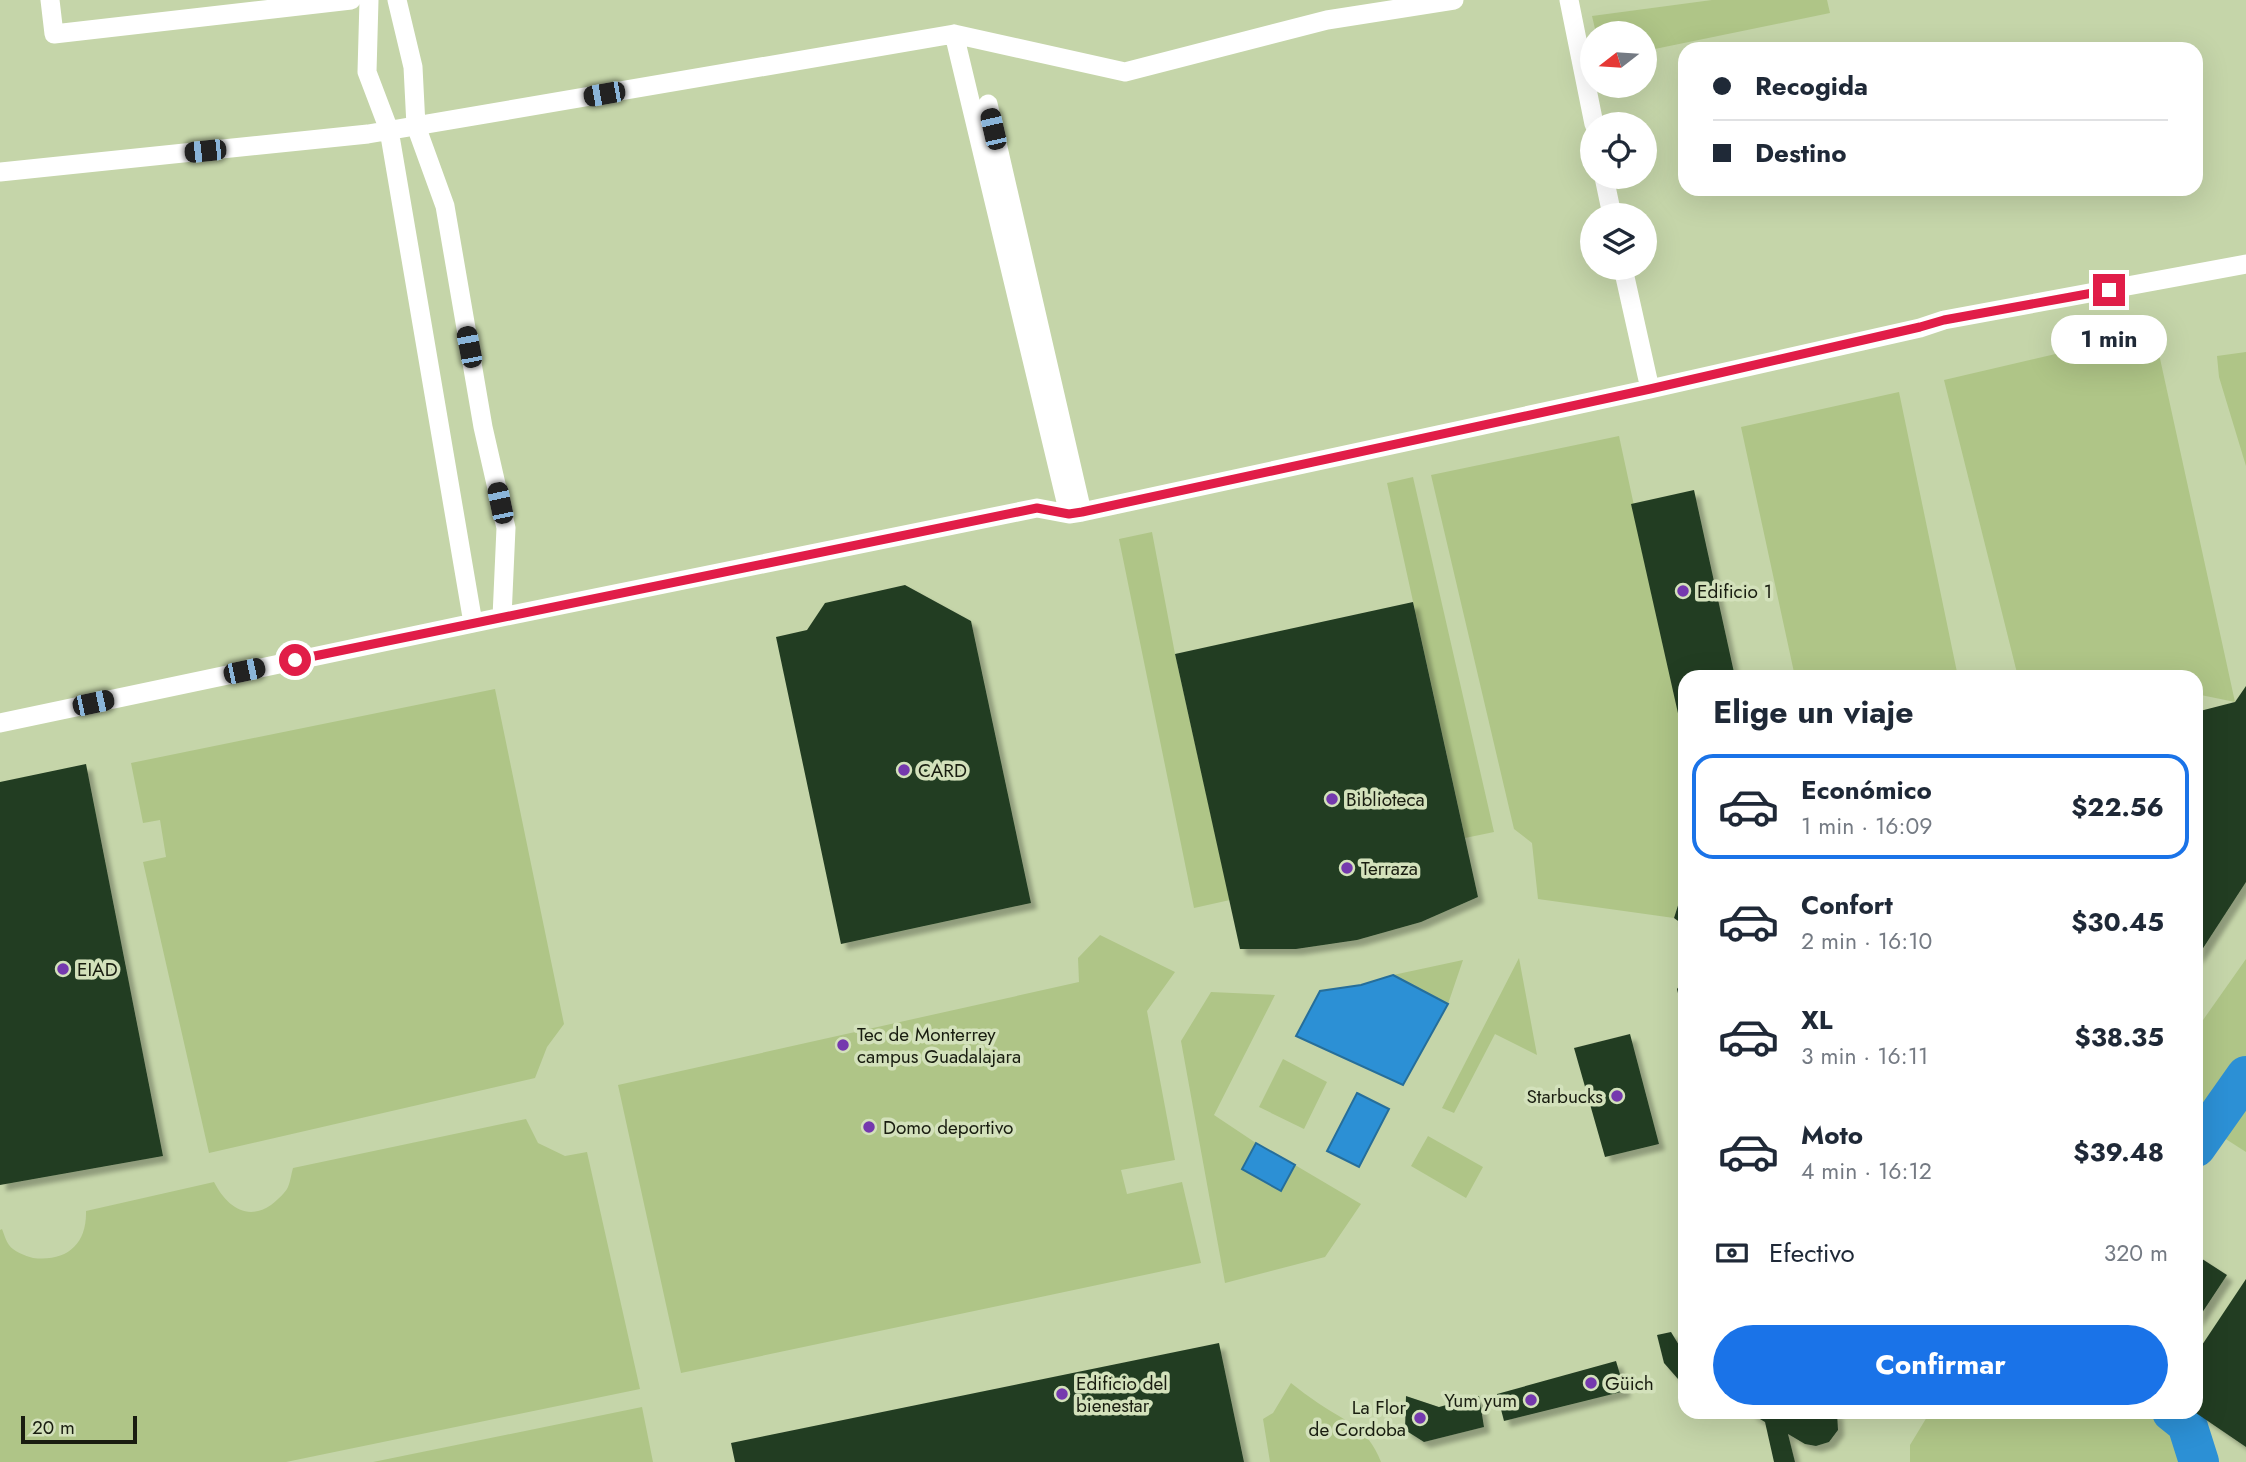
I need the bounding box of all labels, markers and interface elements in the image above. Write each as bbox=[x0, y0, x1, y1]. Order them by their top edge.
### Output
north arrow bbox=[1580, 21, 1657, 98]
map controls bbox=[1580, 21, 1657, 280]
text: Recogida bbox=[1755, 67, 1868, 105]
car bbox=[582, 80, 627, 108]
car bbox=[979, 106, 1008, 152]
button: locate bbox=[1580, 112, 1657, 189]
text: Destino bbox=[1755, 134, 1847, 172]
car bbox=[184, 138, 227, 164]
button: layers bbox=[1580, 203, 1657, 280]
route end bbox=[2093, 274, 2125, 306]
callout: 1 min bbox=[2051, 314, 2167, 364]
text: 1 min bbox=[2080, 322, 2138, 356]
car bbox=[455, 324, 484, 370]
car bbox=[486, 480, 515, 526]
place label: Edificio 1 bbox=[1697, 578, 1772, 605]
marker: Edificio 1 bbox=[1675, 583, 1691, 599]
route start bbox=[279, 644, 311, 676]
car bbox=[222, 656, 267, 686]
car bbox=[71, 688, 116, 718]
text: Elige un viaje bbox=[1713, 689, 1914, 735]
place label: CARD bbox=[918, 757, 967, 784]
marker: CARD bbox=[896, 762, 912, 778]
text: Económico bbox=[1801, 771, 1932, 809]
icon: car bbox=[1717, 775, 1780, 838]
place label: Biblioteca bbox=[1346, 786, 1425, 813]
text: $22.56 bbox=[2071, 788, 2164, 826]
marker: Biblioteca bbox=[1324, 791, 1340, 807]
text: 1 min · 16:09 bbox=[1801, 809, 1933, 843]
place label: Terraza bbox=[1361, 855, 1418, 882]
marker: Terraza bbox=[1339, 860, 1355, 876]
text: Confort bbox=[1801, 886, 1893, 924]
icon: car bbox=[1717, 890, 1780, 953]
text: $30.45 bbox=[2071, 903, 2164, 941]
text: 2 min · 16:10 bbox=[1801, 924, 1932, 958]
place label: EIAD bbox=[77, 956, 118, 983]
marker: EIAD bbox=[55, 961, 71, 977]
text: XL bbox=[1801, 1001, 1833, 1039]
icon: car bbox=[1717, 1005, 1780, 1068]
text: $38.35 bbox=[2074, 1018, 2164, 1056]
place label: Tec de Monterrey campus Guadalajara bbox=[857, 1021, 1021, 1070]
marker: Tec de Monterrey campus Guadalajara bbox=[835, 1037, 851, 1053]
text: 3 min · 16:11 bbox=[1801, 1039, 1928, 1073]
place label: Starbucks bbox=[1526, 1083, 1603, 1110]
marker: Starbucks bbox=[1609, 1088, 1625, 1104]
place label: Domo deportivo bbox=[883, 1114, 1013, 1141]
text: Moto bbox=[1801, 1116, 1863, 1154]
marker: Domo deportivo bbox=[861, 1119, 877, 1135]
icon: car bbox=[1717, 1120, 1780, 1183]
text: $39.48 bbox=[2073, 1133, 2164, 1171]
text: 4 min · 16:12 bbox=[1801, 1154, 1932, 1188]
icon: cash bbox=[1713, 1234, 1751, 1272]
text: Efectivo bbox=[1769, 1234, 1855, 1272]
text: 320 m bbox=[2104, 1236, 2168, 1270]
button: Confirmar bbox=[1713, 1325, 2168, 1405]
place label: Edificio del bienestar bbox=[1076, 1370, 1168, 1419]
place label: Güich bbox=[1605, 1370, 1654, 1397]
marker: Güich bbox=[1583, 1375, 1599, 1391]
marker: Edificio del bienestar bbox=[1054, 1386, 1070, 1402]
place label: Yum yum bbox=[1444, 1387, 1517, 1414]
marker: Yum yum bbox=[1523, 1392, 1539, 1408]
place label: La Flor de Cordoba bbox=[1309, 1394, 1406, 1443]
marker: La Flor de Cordoba bbox=[1412, 1410, 1428, 1426]
scale bar bbox=[21, 1413, 136, 1445]
text: 20 m bbox=[32, 1414, 75, 1441]

